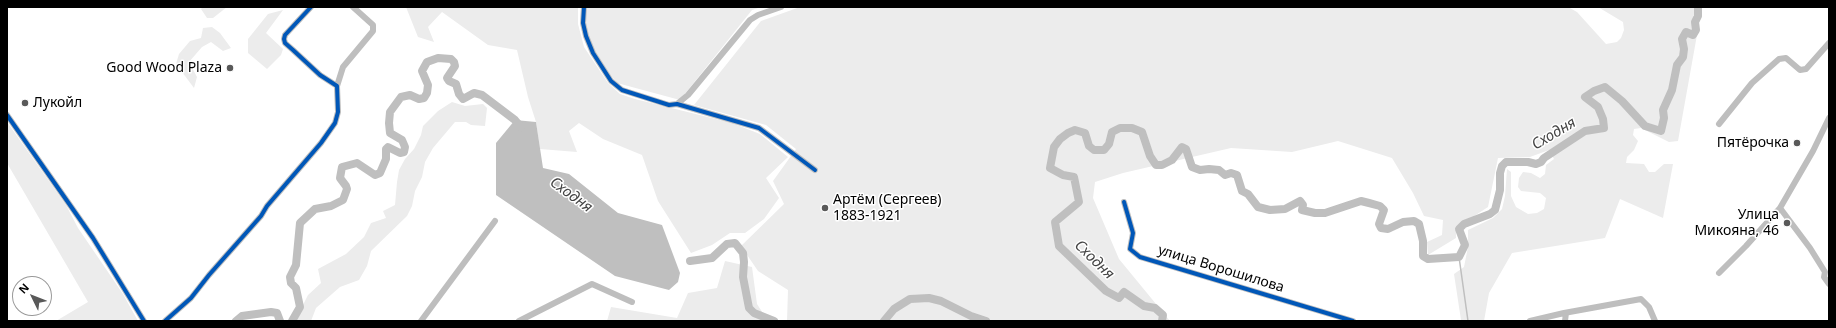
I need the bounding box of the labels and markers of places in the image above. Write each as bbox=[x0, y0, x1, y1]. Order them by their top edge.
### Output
place label: Good Wood Plaza bbox=[106, 60, 222, 76]
marker: Good Wood Plaza bbox=[225, 63, 235, 73]
place label: Лукойл bbox=[33, 95, 82, 111]
marker: Лукойл bbox=[20, 98, 30, 108]
place label: Пятёрочка bbox=[1717, 135, 1789, 151]
marker: Пятёрочка bbox=[1792, 138, 1802, 148]
place label: Артём (Сергеев) 1883-1921 bbox=[833, 192, 942, 224]
marker: Артём (Сергеев) 1883-1921 bbox=[820, 203, 830, 213]
place label: Улица Микояна, 46 bbox=[1694, 207, 1779, 240]
marker: Улица Микояна, 46 bbox=[1782, 218, 1792, 228]

